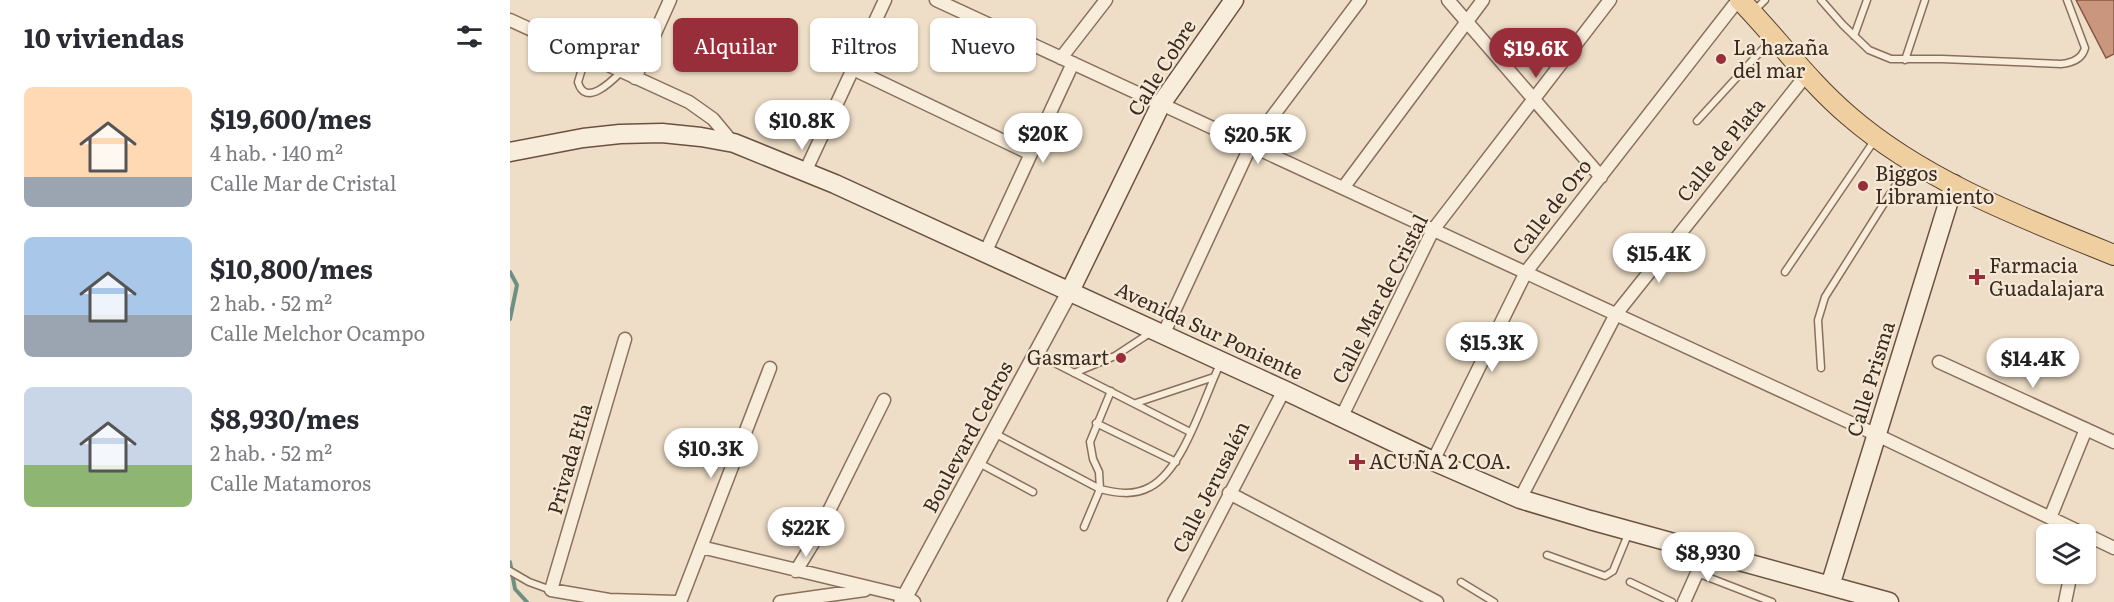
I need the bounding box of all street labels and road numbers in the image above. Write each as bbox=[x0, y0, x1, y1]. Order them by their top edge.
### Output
street label: Calle Cobre bbox=[1119, 13, 1202, 121]
street label: Calle de Plata bbox=[1668, 90, 1771, 207]
street label: Calle de Oro bbox=[1503, 151, 1598, 260]
street label: Calle Mar de Cristal bbox=[1323, 208, 1434, 388]
street label: Avenida Sur Poniente bbox=[1111, 273, 1309, 386]
street label: Calle Prisma bbox=[1837, 317, 1901, 440]
street label: Boulevard Cedros bbox=[914, 355, 1019, 517]
street label: Privada Etla bbox=[538, 399, 598, 518]
street label: Calle Jerusalén bbox=[1163, 415, 1255, 557]

